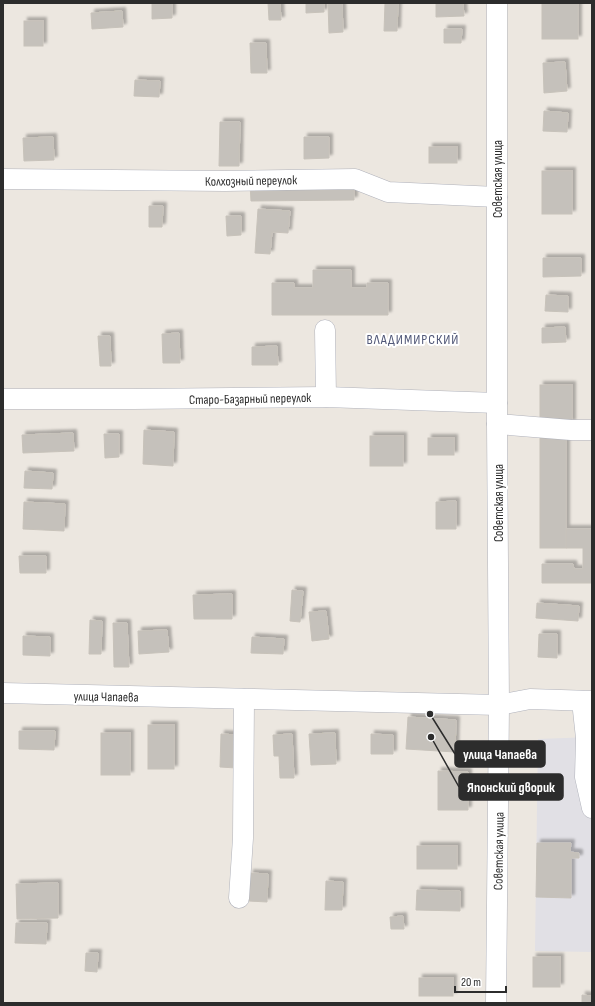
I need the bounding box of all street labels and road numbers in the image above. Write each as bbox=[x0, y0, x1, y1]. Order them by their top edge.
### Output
street label: Советская улица bbox=[490, 140, 506, 218]
street label: Колхозный переулок bbox=[205, 172, 297, 190]
street label: Старо-Базарный переулок bbox=[189, 390, 311, 408]
street label: Советская улица bbox=[491, 464, 507, 542]
street label: улица Чапаева bbox=[73, 688, 139, 706]
street label: Советская улица bbox=[490, 812, 508, 890]

